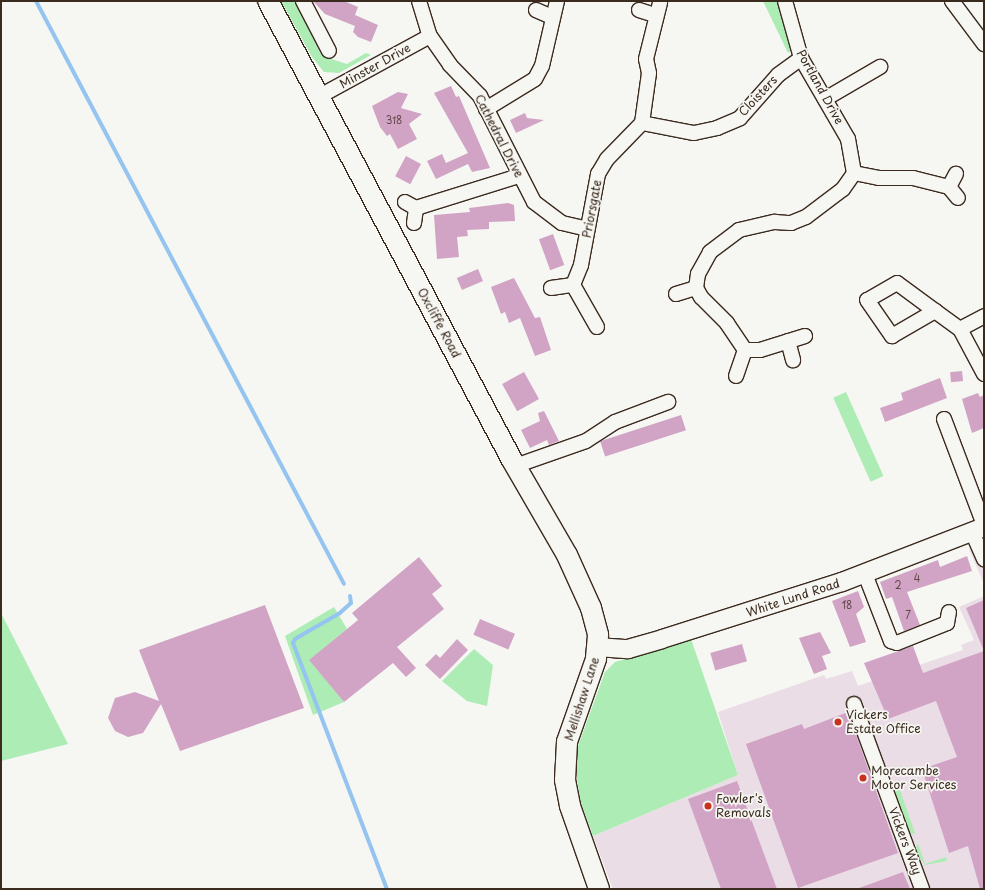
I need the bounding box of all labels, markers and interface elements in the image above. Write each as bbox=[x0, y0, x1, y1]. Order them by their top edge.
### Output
street label: Minster Drive bbox=[337, 41, 413, 91]
street label: Portland Drive bbox=[793, 47, 847, 127]
street label: Cloisters bbox=[736, 73, 780, 119]
street label: Cathedral Drive bbox=[472, 92, 526, 180]
house number: 318 bbox=[386, 114, 402, 126]
street label: Priorsgate bbox=[579, 179, 605, 239]
street label: Oxcliffe Road bbox=[415, 286, 463, 360]
house number: 4 bbox=[914, 572, 920, 584]
street label: White Lund Road bbox=[744, 576, 842, 620]
house number: 2 bbox=[894, 579, 902, 591]
house number: 18 bbox=[842, 599, 852, 611]
house number: 7 bbox=[905, 609, 911, 621]
street label: Mellishaw Lane bbox=[561, 655, 603, 743]
place label: Vickers Estate Office bbox=[846, 708, 921, 736]
marker: Vickers Estate Office bbox=[833, 717, 843, 727]
place label: Morecambe Motor Services bbox=[871, 764, 956, 792]
marker: Morecambe Motor Services bbox=[858, 773, 868, 783]
place label: Fowler's Removals bbox=[716, 792, 771, 820]
marker: Fowler's Removals bbox=[703, 801, 713, 811]
street label: Vickers Way bbox=[886, 805, 924, 877]

